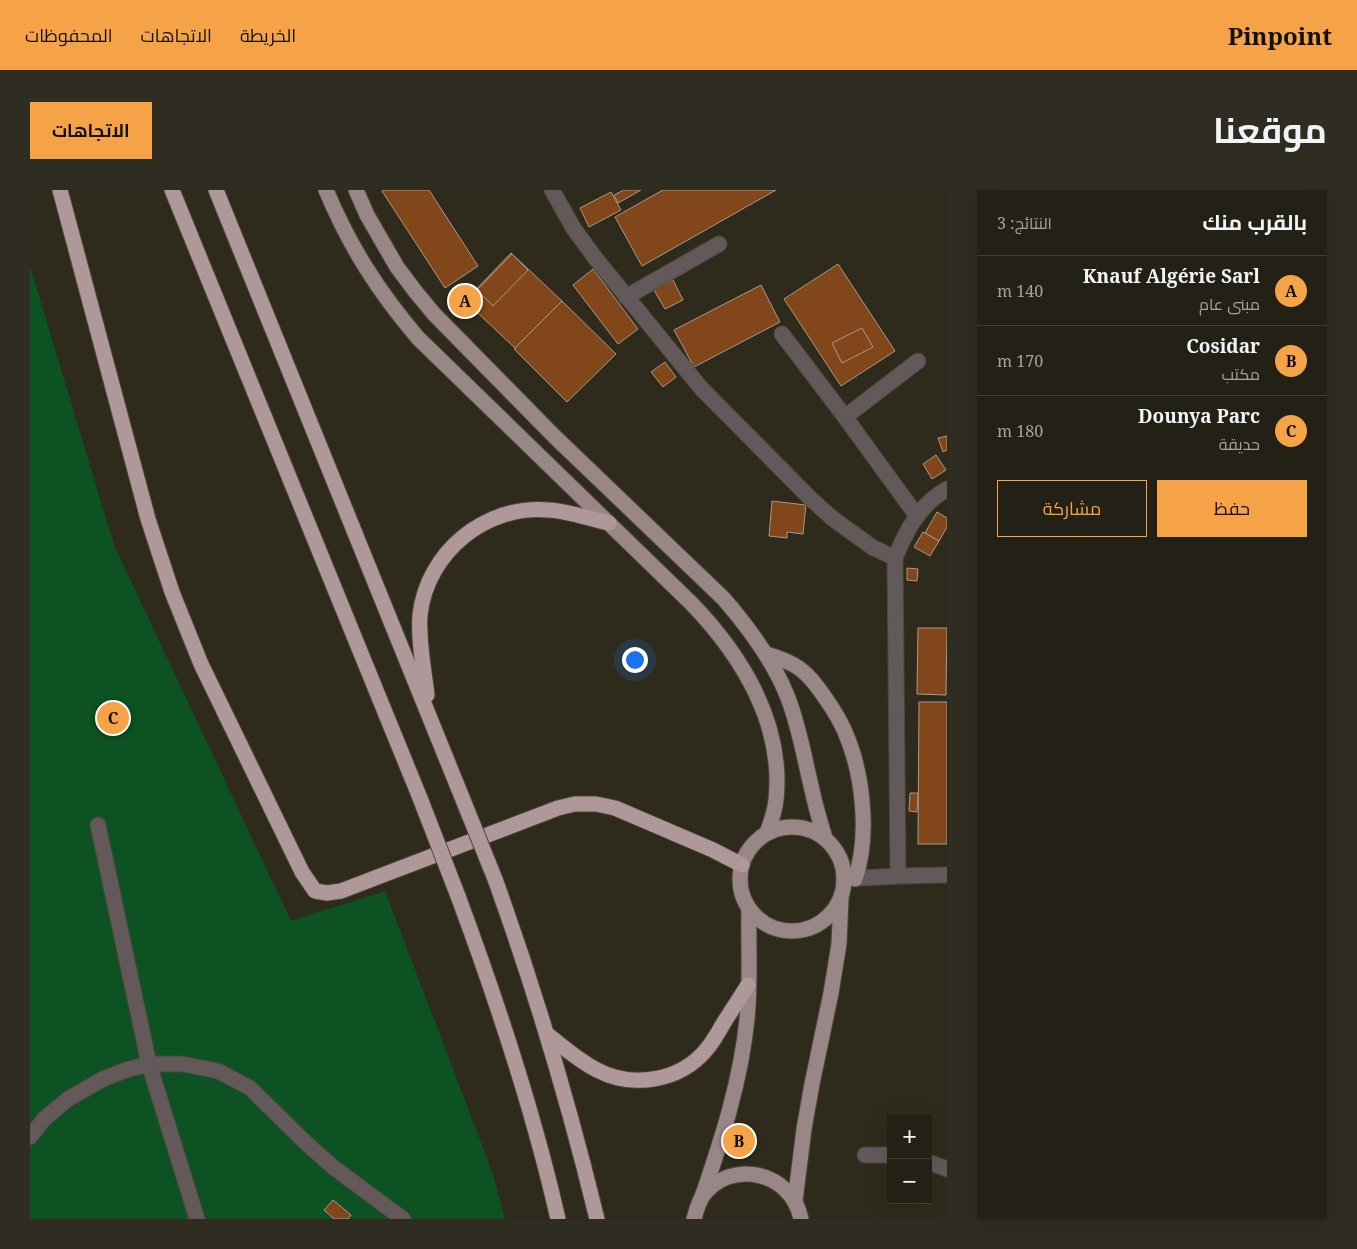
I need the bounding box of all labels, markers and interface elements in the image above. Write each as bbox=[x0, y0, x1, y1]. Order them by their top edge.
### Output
text: Pinpoint bbox=[1228, 19, 1332, 52]
text: المحفوظات bbox=[25, 23, 113, 47]
text: الاتجاهات bbox=[141, 23, 212, 47]
text: الخريطة bbox=[240, 23, 296, 47]
button: الاتجاهات bbox=[30, 102, 152, 159]
text: موقعنا bbox=[1213, 106, 1327, 153]
text: بالقرب منك bbox=[1202, 208, 1307, 236]
text: النتائج: 3 bbox=[997, 212, 1052, 234]
text: Knauf Algérie Sarl bbox=[1083, 263, 1260, 289]
text: 140 m bbox=[997, 280, 1043, 302]
text: A bbox=[1285, 280, 1297, 302]
pin: A bbox=[449, 282, 481, 320]
text: مبنى عام bbox=[1199, 293, 1260, 315]
text: Cosidar bbox=[1186, 333, 1260, 359]
text: 170 m bbox=[997, 350, 1043, 372]
text: B bbox=[1286, 350, 1296, 372]
text: مكتب bbox=[1221, 363, 1260, 385]
text: Dounya Parc bbox=[1138, 403, 1260, 429]
text: 180 m bbox=[997, 420, 1043, 442]
text: C bbox=[1286, 420, 1296, 442]
text: حديقة bbox=[1219, 433, 1260, 455]
button: مشاركة bbox=[997, 480, 1147, 537]
button: حفظ bbox=[1157, 480, 1307, 537]
your location bbox=[622, 647, 648, 673]
pin: C bbox=[97, 699, 129, 737]
map controls bbox=[887, 1114, 932, 1204]
button: + bbox=[887, 1114, 932, 1159]
pin: B bbox=[723, 1122, 755, 1160]
button: − bbox=[887, 1159, 932, 1204]

